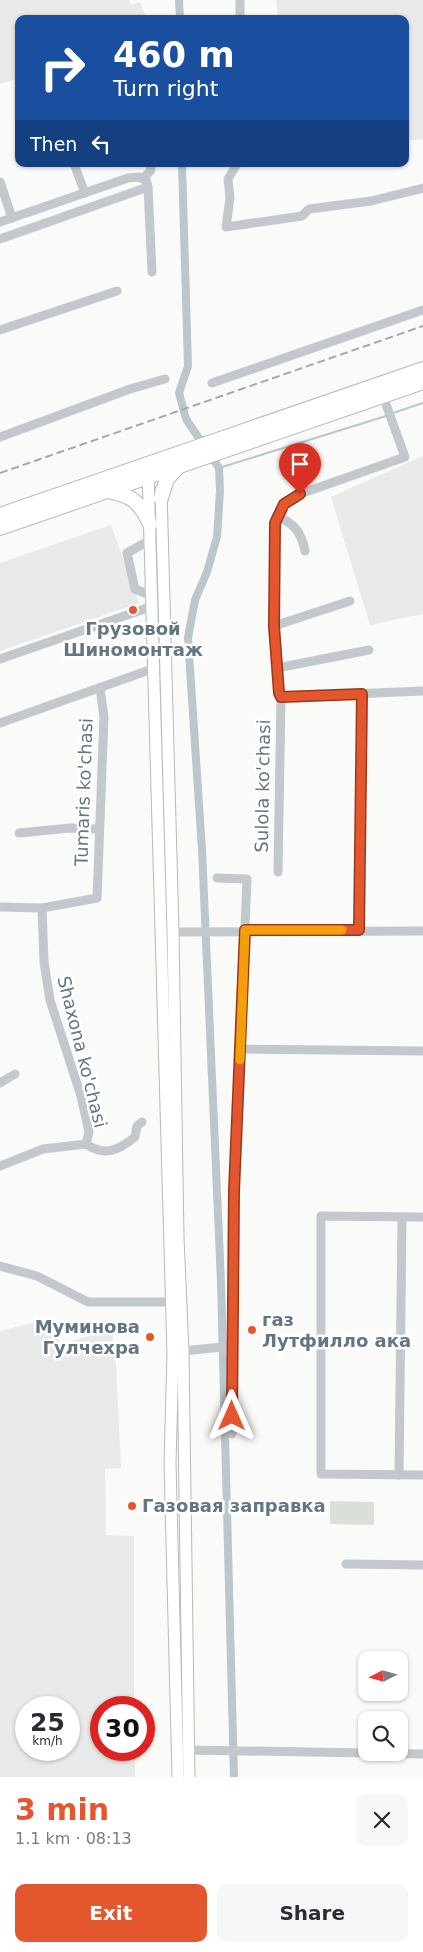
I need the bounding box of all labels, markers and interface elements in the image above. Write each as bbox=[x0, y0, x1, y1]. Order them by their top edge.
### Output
icon: right bbox=[30, 35, 95, 100]
text: 460 m bbox=[113, 35, 235, 75]
text: Turn right bbox=[113, 76, 218, 101]
icon: left bbox=[87, 130, 115, 158]
text: Then bbox=[30, 133, 77, 155]
pin bbox=[279, 443, 321, 494]
icon: arrive bbox=[286, 450, 314, 478]
marker: Грузовой Шиномонтаж bbox=[127, 604, 139, 616]
place label: Грузовой Шиномонтаж bbox=[63, 618, 203, 660]
street label: Tumaris ko'chasi bbox=[70, 718, 97, 867]
street label: Sulola ko'chasi bbox=[251, 719, 274, 853]
street label: Shaxona ko'chasi bbox=[53, 974, 111, 1130]
place label: газ Лутфилло ака bbox=[262, 1309, 411, 1351]
place label: Муминова Гулчехра bbox=[35, 1316, 140, 1358]
marker: газ Лутфилло ака bbox=[246, 1324, 258, 1336]
marker: Муминова Гулчехра bbox=[144, 1331, 156, 1343]
position arrow bbox=[205, 1389, 257, 1441]
place label: Газовая заправка bbox=[142, 1495, 326, 1516]
marker: Газовая заправка bbox=[126, 1500, 138, 1512]
north arrow bbox=[358, 1651, 408, 1701]
map controls bbox=[358, 1651, 408, 1761]
speed limit sign: 30 bbox=[90, 1696, 155, 1761]
text: 25 bbox=[30, 1708, 65, 1737]
button: search bbox=[358, 1711, 408, 1761]
text: km/h bbox=[32, 1734, 63, 1748]
text: 3 min bbox=[15, 1792, 109, 1827]
button: close bbox=[356, 1794, 408, 1846]
text: 1.1 km · 08:13 bbox=[15, 1829, 132, 1848]
button: Exit bbox=[15, 1884, 207, 1942]
button: Share bbox=[217, 1884, 408, 1942]

